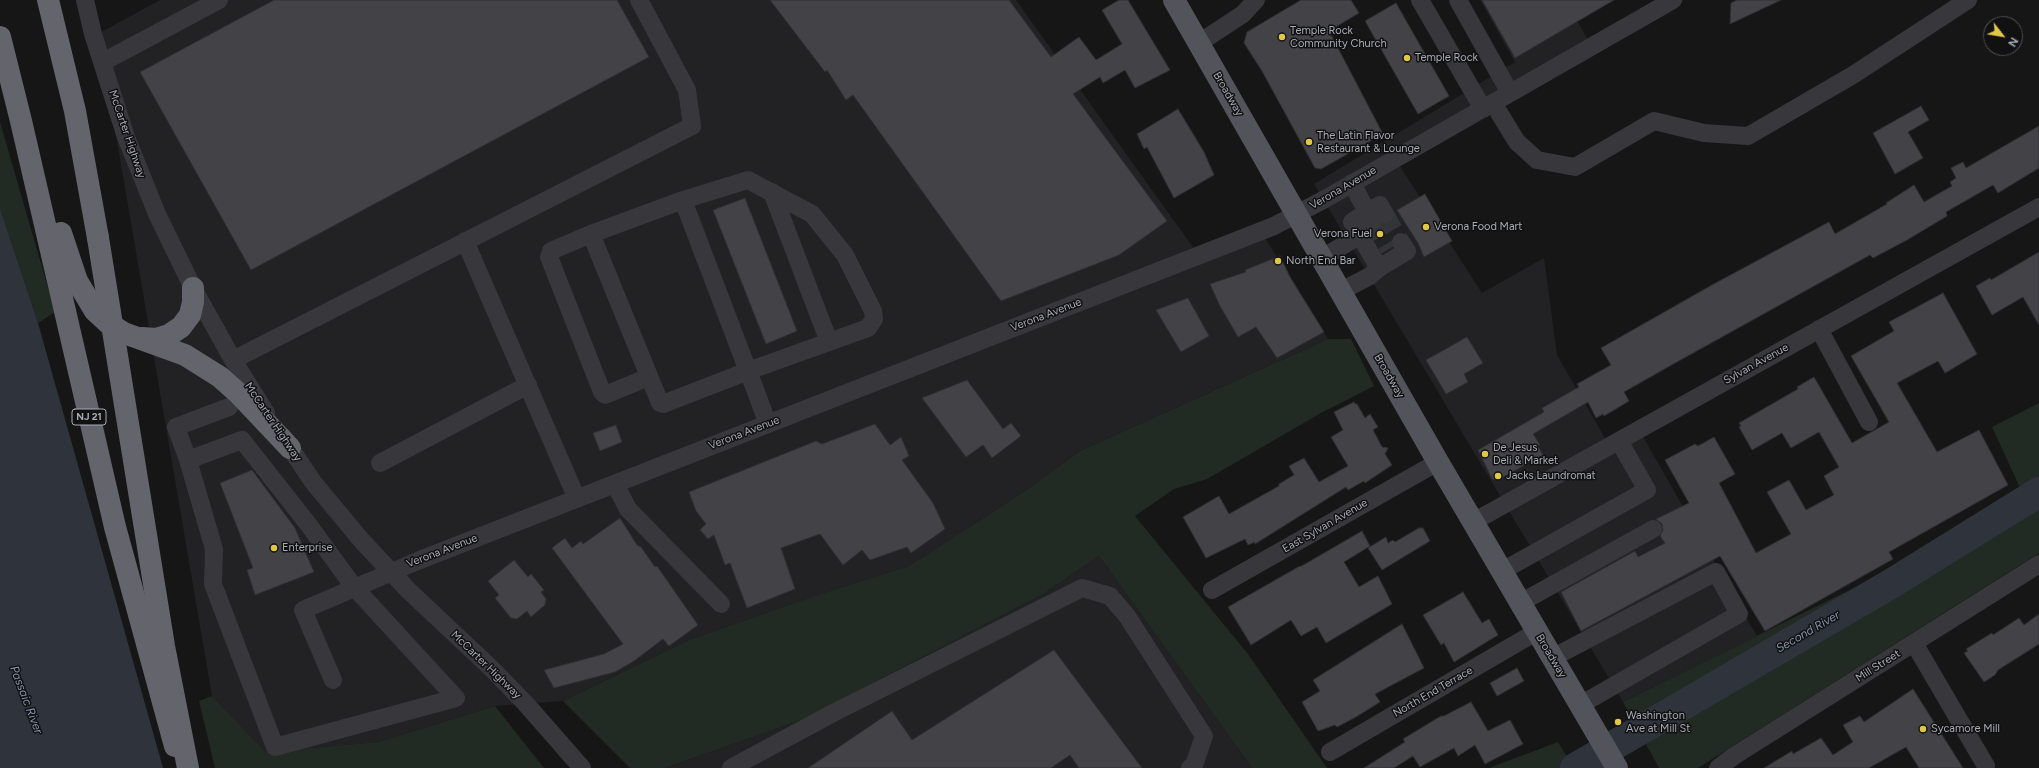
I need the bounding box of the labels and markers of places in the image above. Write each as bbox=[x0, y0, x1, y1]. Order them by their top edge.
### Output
place label: Temple Rock Community Church bbox=[1290, 24, 1387, 50]
marker: Temple Rock Community Church bbox=[1277, 32, 1287, 42]
place label: Temple Rock bbox=[1415, 51, 1478, 65]
marker: Temple Rock bbox=[1402, 53, 1412, 63]
place label: The Latin Flavor Restaurant & Lounge bbox=[1317, 129, 1420, 155]
marker: The Latin Flavor Restaurant & Lounge bbox=[1304, 137, 1314, 147]
place label: Verona Food Mart bbox=[1434, 220, 1522, 234]
marker: Verona Food Mart bbox=[1421, 222, 1431, 232]
place label: Verona Fuel bbox=[1314, 227, 1372, 241]
marker: Verona Fuel bbox=[1375, 229, 1385, 239]
place label: North End Bar bbox=[1286, 254, 1355, 268]
marker: North End Bar bbox=[1273, 256, 1283, 266]
place label: De Jesus Deli & Market bbox=[1493, 441, 1558, 467]
marker: De Jesus Deli & Market bbox=[1480, 449, 1490, 459]
place label: Jacks Laundromat bbox=[1506, 469, 1596, 483]
marker: Jacks Laundromat bbox=[1493, 471, 1503, 481]
place label: Enterprise bbox=[282, 541, 332, 555]
marker: Enterprise bbox=[269, 543, 279, 553]
place label: Washington Ave at Mill St bbox=[1626, 709, 1690, 735]
marker: Washington Ave at Mill St bbox=[1613, 717, 1623, 727]
place label: Sycamore Mill bbox=[1931, 722, 2000, 736]
marker: Sycamore Mill bbox=[1918, 724, 1928, 734]

